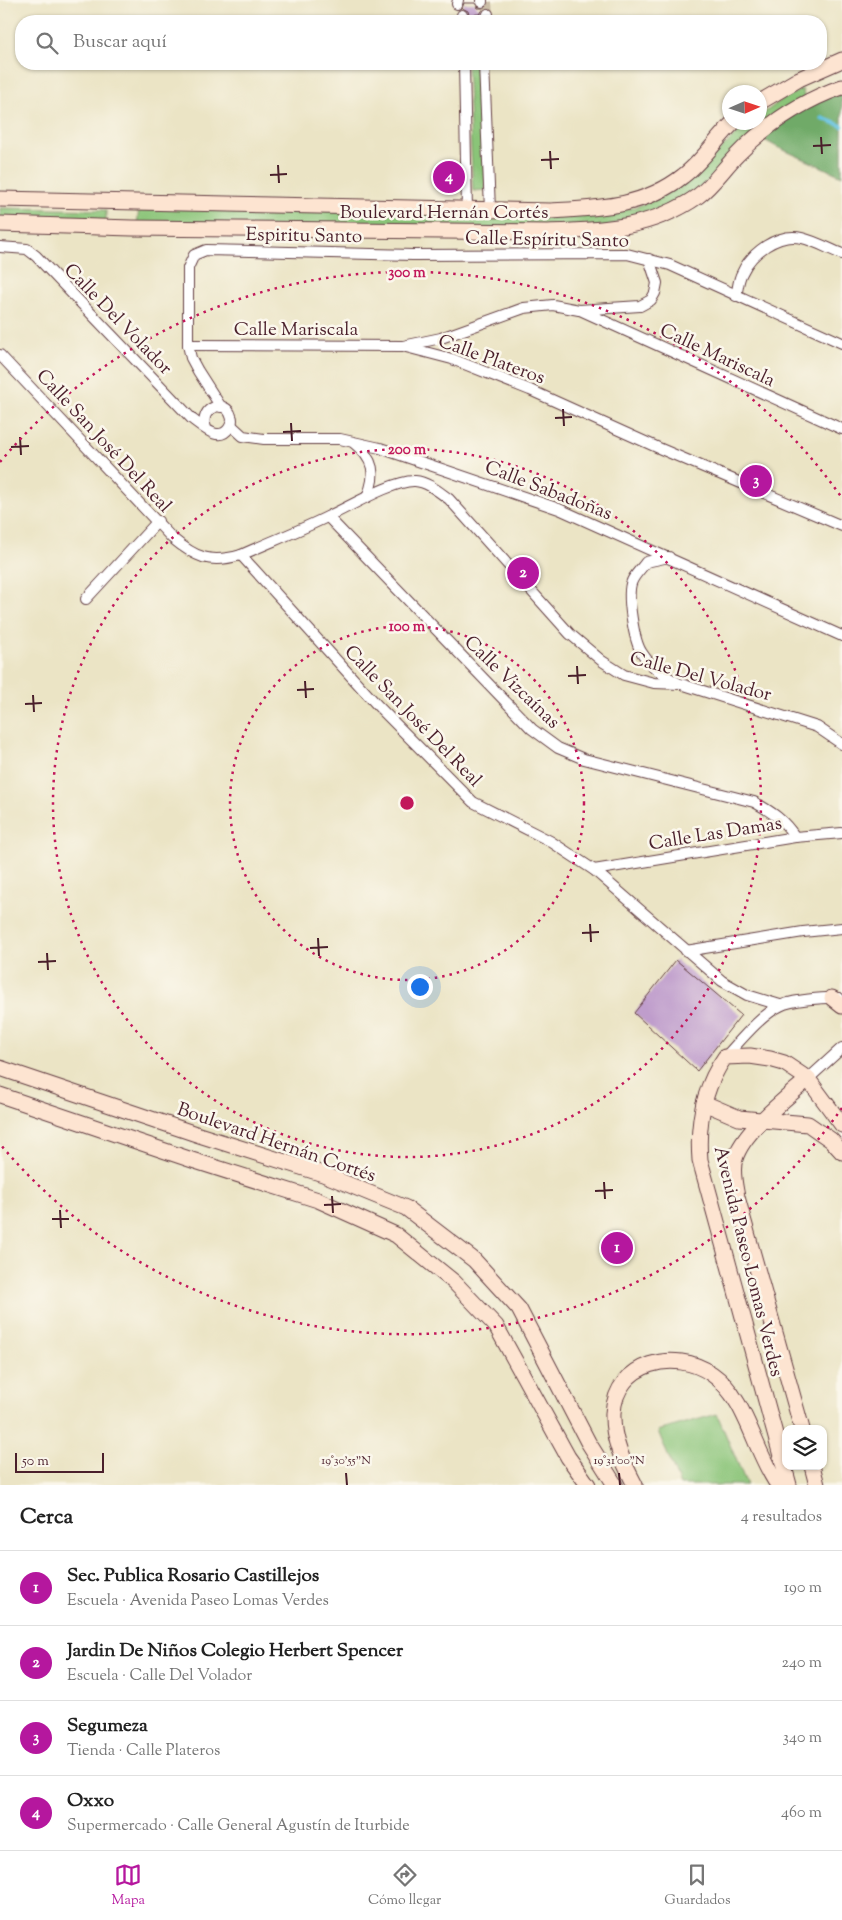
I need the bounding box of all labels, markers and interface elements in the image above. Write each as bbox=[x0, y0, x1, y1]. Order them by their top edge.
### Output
search box bbox=[15, 15, 827, 70]
icon: search bbox=[33, 29, 61, 57]
text: Buscar aquí bbox=[73, 29, 167, 56]
north arrow bbox=[722, 85, 767, 130]
pin: 4 bbox=[433, 158, 465, 196]
street label: Boulevard Hernán Cortés bbox=[340, 200, 548, 227]
street label: Espiritu Santo bbox=[245, 222, 363, 251]
street label: Calle Espíritu Santo bbox=[465, 226, 629, 255]
street label: Calle Del Volador bbox=[57, 258, 178, 382]
text: 300 m bbox=[388, 263, 426, 284]
street label: Calle Mariscala bbox=[234, 317, 358, 344]
street label: Calle Mariscala bbox=[655, 318, 779, 395]
street label: Calle Plateros bbox=[434, 329, 548, 392]
street label: Calle San José Del Real bbox=[29, 364, 177, 520]
text: 200 m bbox=[388, 440, 427, 461]
street label: Calle Sabadoñas bbox=[481, 455, 616, 528]
pin: 3 bbox=[740, 462, 772, 500]
pin: 2 bbox=[507, 554, 539, 592]
text: 100 m bbox=[389, 617, 426, 638]
street label: Calle Vizcaínas bbox=[457, 630, 565, 736]
street label: Calle San José Del Real bbox=[337, 640, 487, 794]
street label: Calle Del Volador bbox=[626, 645, 774, 709]
centre of rings bbox=[398, 794, 416, 812]
street label: Calle Las Damas bbox=[647, 811, 784, 858]
your location bbox=[407, 974, 433, 1000]
street label: Boulevard Hernán Cortés bbox=[173, 1097, 379, 1190]
street label: Avenida Paseo Lomas Verdes bbox=[706, 1143, 789, 1380]
pin: 1 bbox=[601, 1229, 633, 1267]
map controls bbox=[782, 1425, 827, 1470]
button: layers bbox=[782, 1425, 827, 1470]
scale bar bbox=[15, 1450, 104, 1473]
text: 50 m bbox=[22, 1452, 49, 1472]
text: 19°30'55"N bbox=[321, 1452, 371, 1470]
text: 19°31'00"N bbox=[593, 1452, 645, 1470]
text: Cerca bbox=[20, 1503, 73, 1533]
text: 4 resultados bbox=[741, 1506, 822, 1529]
text: Sec. Publica Rosario Castillejos bbox=[67, 1563, 319, 1590]
text: 1 bbox=[33, 1577, 39, 1600]
text: 190 m bbox=[784, 1577, 822, 1600]
text: Escuela · Avenida Paseo Lomas Verdes bbox=[67, 1590, 329, 1613]
text: Jardin De Niños Colegio Herbert Spencer bbox=[67, 1638, 403, 1665]
text: 2 bbox=[32, 1652, 40, 1675]
text: 240 m bbox=[781, 1652, 822, 1675]
text: Escuela · Calle Del Volador bbox=[67, 1665, 252, 1688]
text: Segumeza bbox=[67, 1713, 148, 1740]
text: 3 bbox=[33, 1727, 39, 1750]
text: 340 m bbox=[783, 1727, 822, 1750]
text: Tienda · Calle Plateros bbox=[67, 1740, 220, 1763]
text: Oxxo bbox=[67, 1788, 114, 1815]
text: 4 bbox=[32, 1802, 40, 1825]
text: 460 m bbox=[781, 1802, 822, 1825]
text: Supermercado · Calle General Agustín de Iturbide bbox=[67, 1815, 410, 1838]
tab: Mapa bbox=[112, 1861, 145, 1911]
tab: Cómo llegar bbox=[368, 1861, 441, 1911]
tab: Guardados bbox=[664, 1861, 730, 1911]

